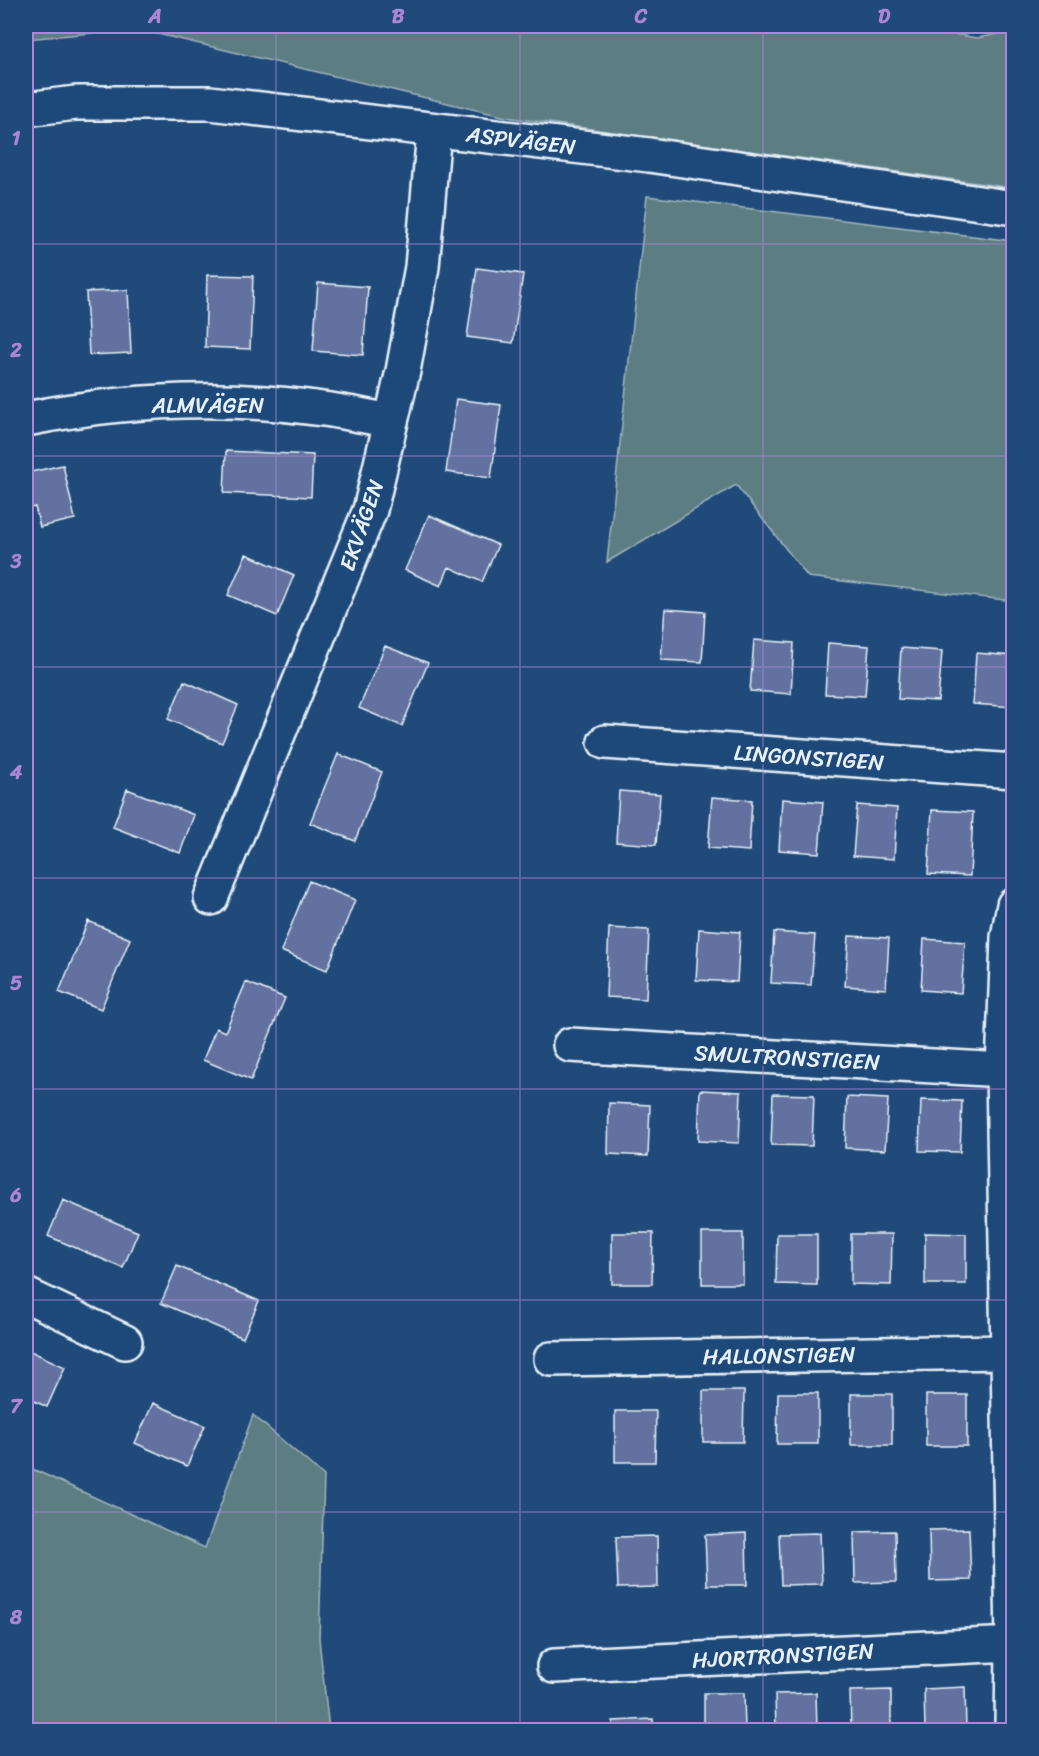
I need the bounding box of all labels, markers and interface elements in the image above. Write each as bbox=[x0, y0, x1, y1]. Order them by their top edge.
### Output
text: A bbox=[147, 0, 162, 34]
text: B bbox=[392, 0, 405, 34]
text: C bbox=[634, 0, 648, 34]
text: D bbox=[878, 0, 891, 34]
street label: ASPVÄGEN bbox=[463, 114, 578, 167]
text: 1 bbox=[12, 121, 21, 156]
text: 2 bbox=[9, 333, 22, 368]
street label: ALMVÄGEN bbox=[151, 386, 265, 425]
street label: EKVÄGEN bbox=[328, 474, 395, 576]
text: 3 bbox=[10, 544, 22, 579]
street label: LINGONSTIGEN bbox=[733, 733, 886, 782]
text: 4 bbox=[9, 755, 23, 790]
text: 5 bbox=[10, 966, 22, 1001]
street label: SMULTRONSTIGEN bbox=[693, 1033, 881, 1082]
text: 6 bbox=[9, 1178, 22, 1213]
street label: HALLONSTIGEN bbox=[702, 1335, 856, 1376]
text: 7 bbox=[10, 1389, 23, 1424]
text: 8 bbox=[9, 1600, 23, 1635]
street label: HJORTRONSTIGEN bbox=[691, 1631, 875, 1680]

